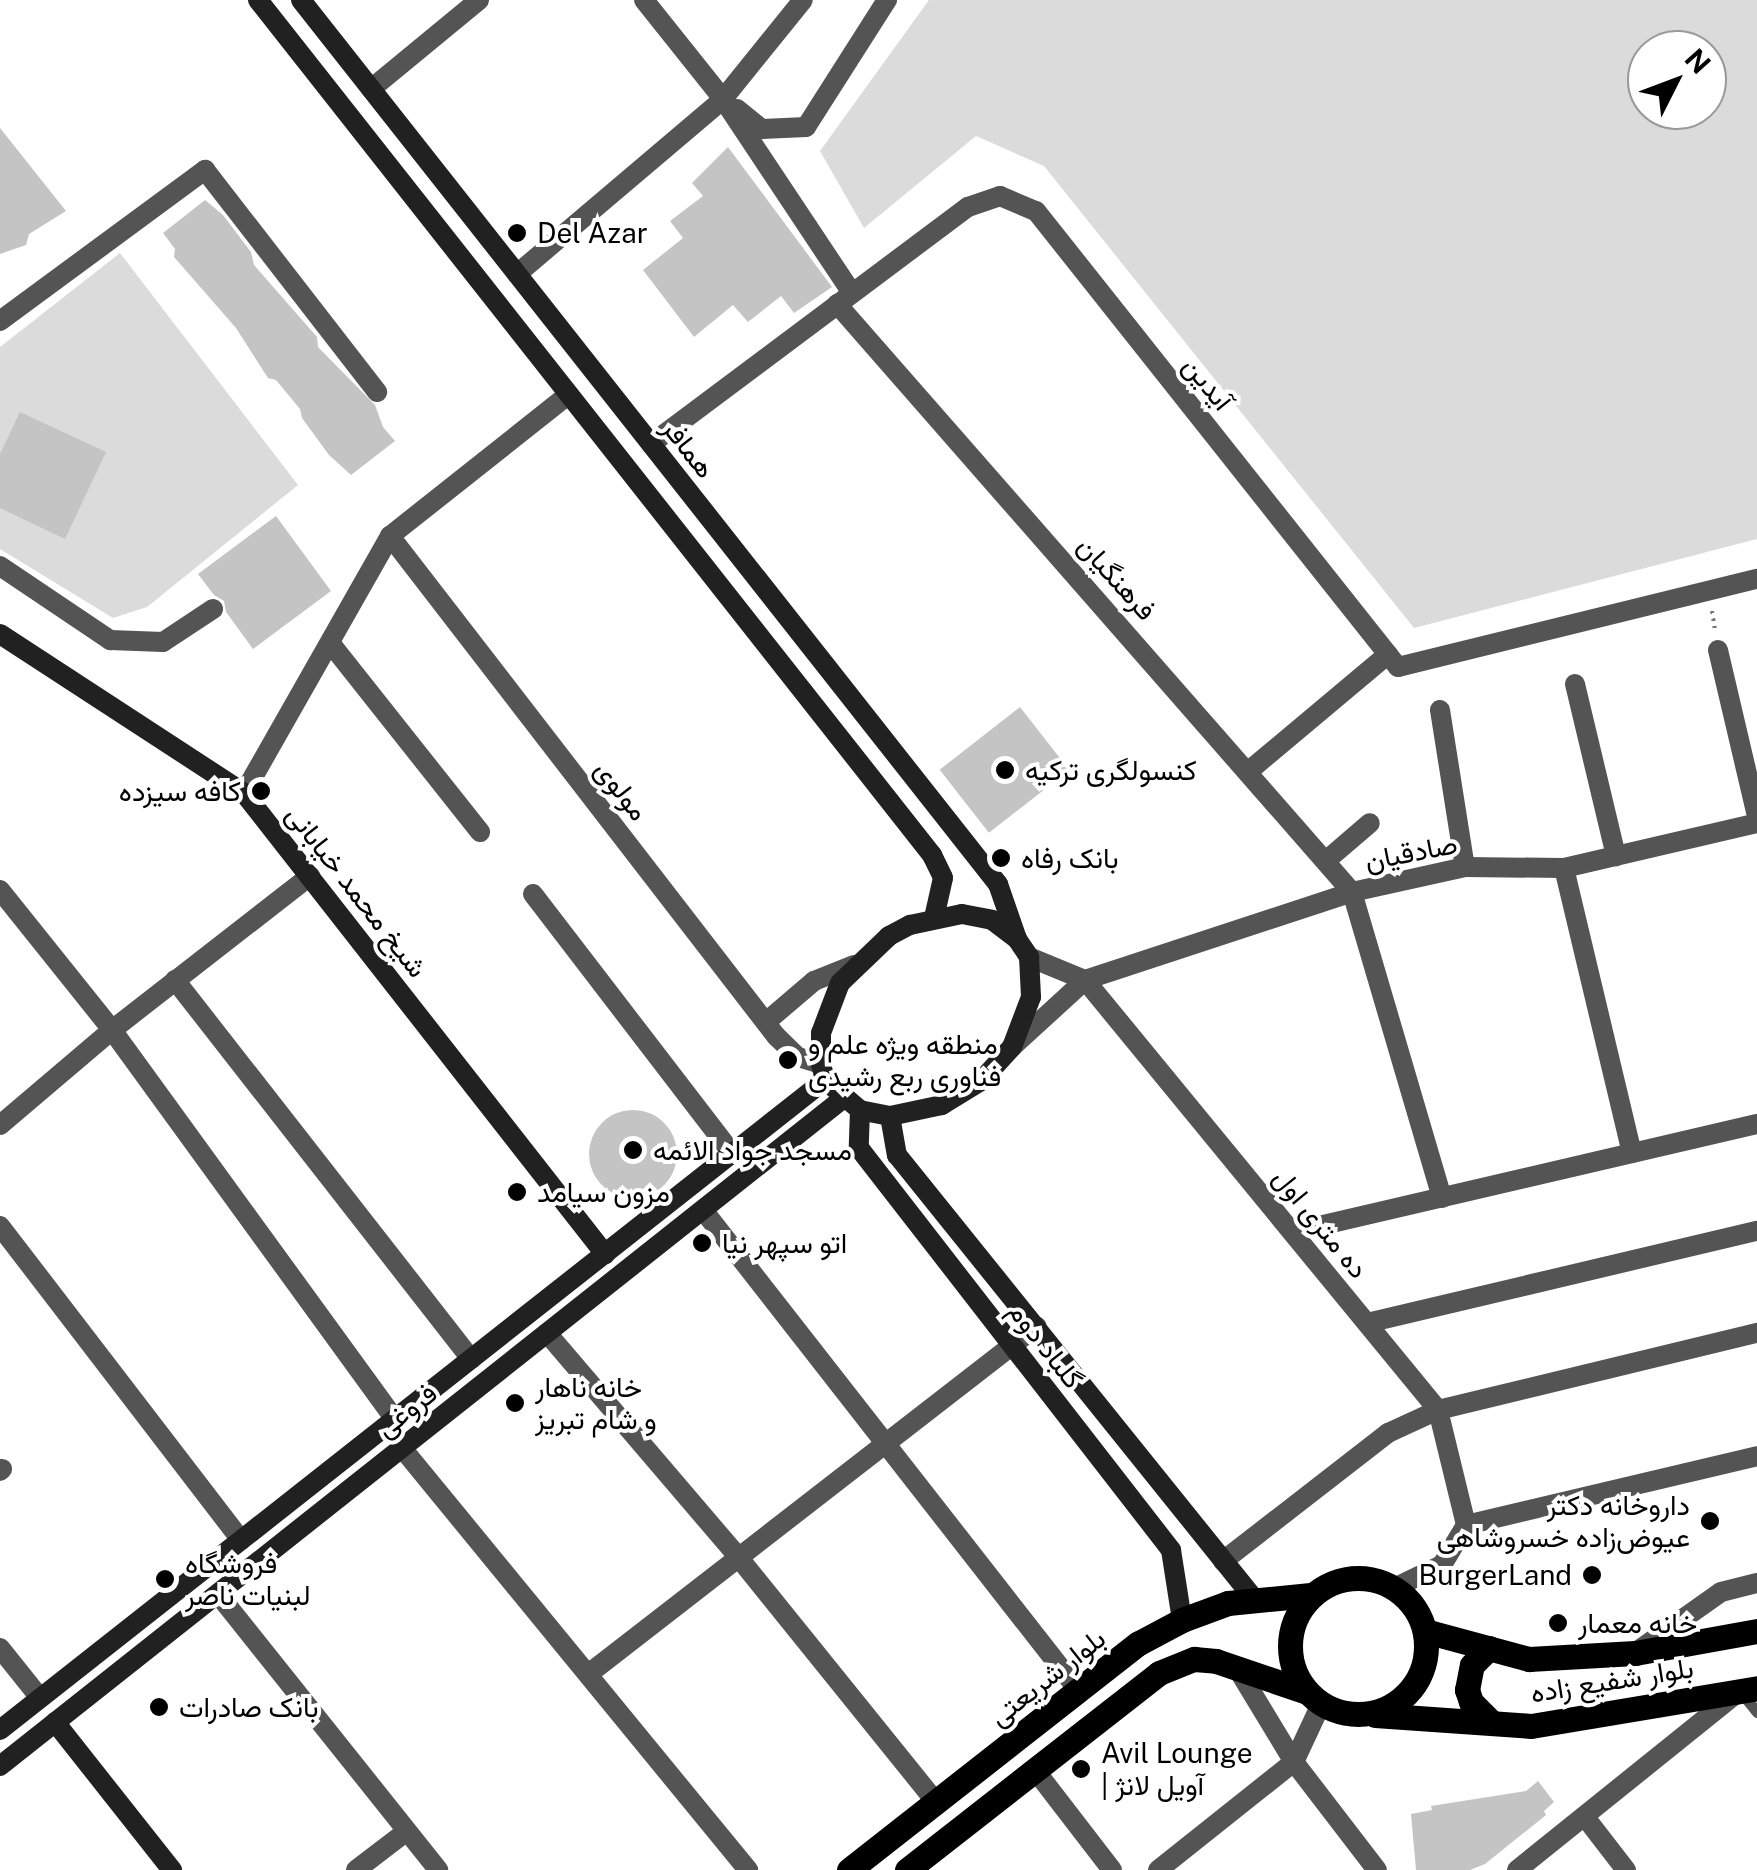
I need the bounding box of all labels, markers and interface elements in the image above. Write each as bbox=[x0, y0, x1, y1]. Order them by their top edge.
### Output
north arrow bbox=[1627, 30, 1727, 130]
text: N bbox=[1679, 42, 1718, 80]
place label: Del Azar bbox=[537, 216, 648, 250]
marker: Del Azar bbox=[506, 222, 528, 244]
street label: آیدین bbox=[1176, 349, 1240, 417]
street label: همافر bbox=[655, 411, 723, 485]
street label: فرهنگیان bbox=[1071, 529, 1163, 627]
street label: مولوی bbox=[588, 753, 656, 827]
place label: کنسولگری ترکیه bbox=[1025, 753, 1197, 787]
marker: کنسولگری ترکیه bbox=[994, 759, 1016, 781]
place label: کافه سیزده bbox=[119, 774, 241, 808]
marker: کافه سیزده bbox=[250, 780, 272, 802]
street label: شیخ محمد خیابانی bbox=[279, 798, 435, 984]
street label: صادقیان bbox=[1362, 827, 1460, 877]
place label: بانک رفاه bbox=[1021, 841, 1119, 875]
marker: بانک رفاه bbox=[990, 847, 1012, 869]
place label: منطقه ویژه علم و فناوری ربع رشیدی bbox=[808, 1027, 1001, 1093]
marker: منطقه ویژه علم و فناوری ربع رشیدی bbox=[777, 1049, 799, 1071]
place label: مسجد جواد الائمه bbox=[653, 1133, 852, 1167]
marker: مسجد جواد الائمه bbox=[622, 1139, 644, 1161]
street label: ده متری اول bbox=[1266, 1161, 1376, 1285]
place label: مزون سیامد bbox=[537, 1175, 670, 1209]
marker: مزون سیامد bbox=[506, 1181, 528, 1203]
place label: اتو سپهر نیا bbox=[722, 1226, 847, 1260]
marker: اتو سپهر نیا bbox=[691, 1232, 713, 1254]
street label: گلباد دوم bbox=[1002, 1295, 1090, 1395]
place label: خانه ناهار و شام تبریز bbox=[535, 1370, 657, 1436]
street label: فروغى bbox=[369, 1376, 443, 1444]
marker: خانه ناهار و شام تبریز bbox=[504, 1392, 526, 1414]
place label: داروخانه دکتر عیوض‌‌زاده خسروشاهی bbox=[1437, 1488, 1690, 1554]
marker: داروخانه دکتر عیوض‌‌زاده خسروشاهی bbox=[1699, 1510, 1721, 1532]
place label: فروشگاه لبنیات ناصر bbox=[185, 1546, 311, 1612]
place label: BurgerLand bbox=[1418, 1558, 1572, 1592]
marker: BurgerLand bbox=[1581, 1564, 1603, 1586]
marker: فروشگاه لبنیات ناصر bbox=[154, 1568, 176, 1590]
place label: خانه معمار bbox=[1578, 1606, 1697, 1640]
marker: خانه معمار bbox=[1547, 1612, 1569, 1634]
street label: بلوار شریعتى bbox=[982, 1621, 1112, 1733]
street label: بلوار شفیع زاده bbox=[1528, 1651, 1696, 1709]
place label: بانک صادرات bbox=[179, 1690, 319, 1724]
marker: بانک صادرات bbox=[148, 1696, 170, 1718]
place label: Avil Lounge | آویل لانژ bbox=[1101, 1736, 1253, 1802]
marker: Avil Lounge | آویل لانژ bbox=[1070, 1758, 1092, 1780]

